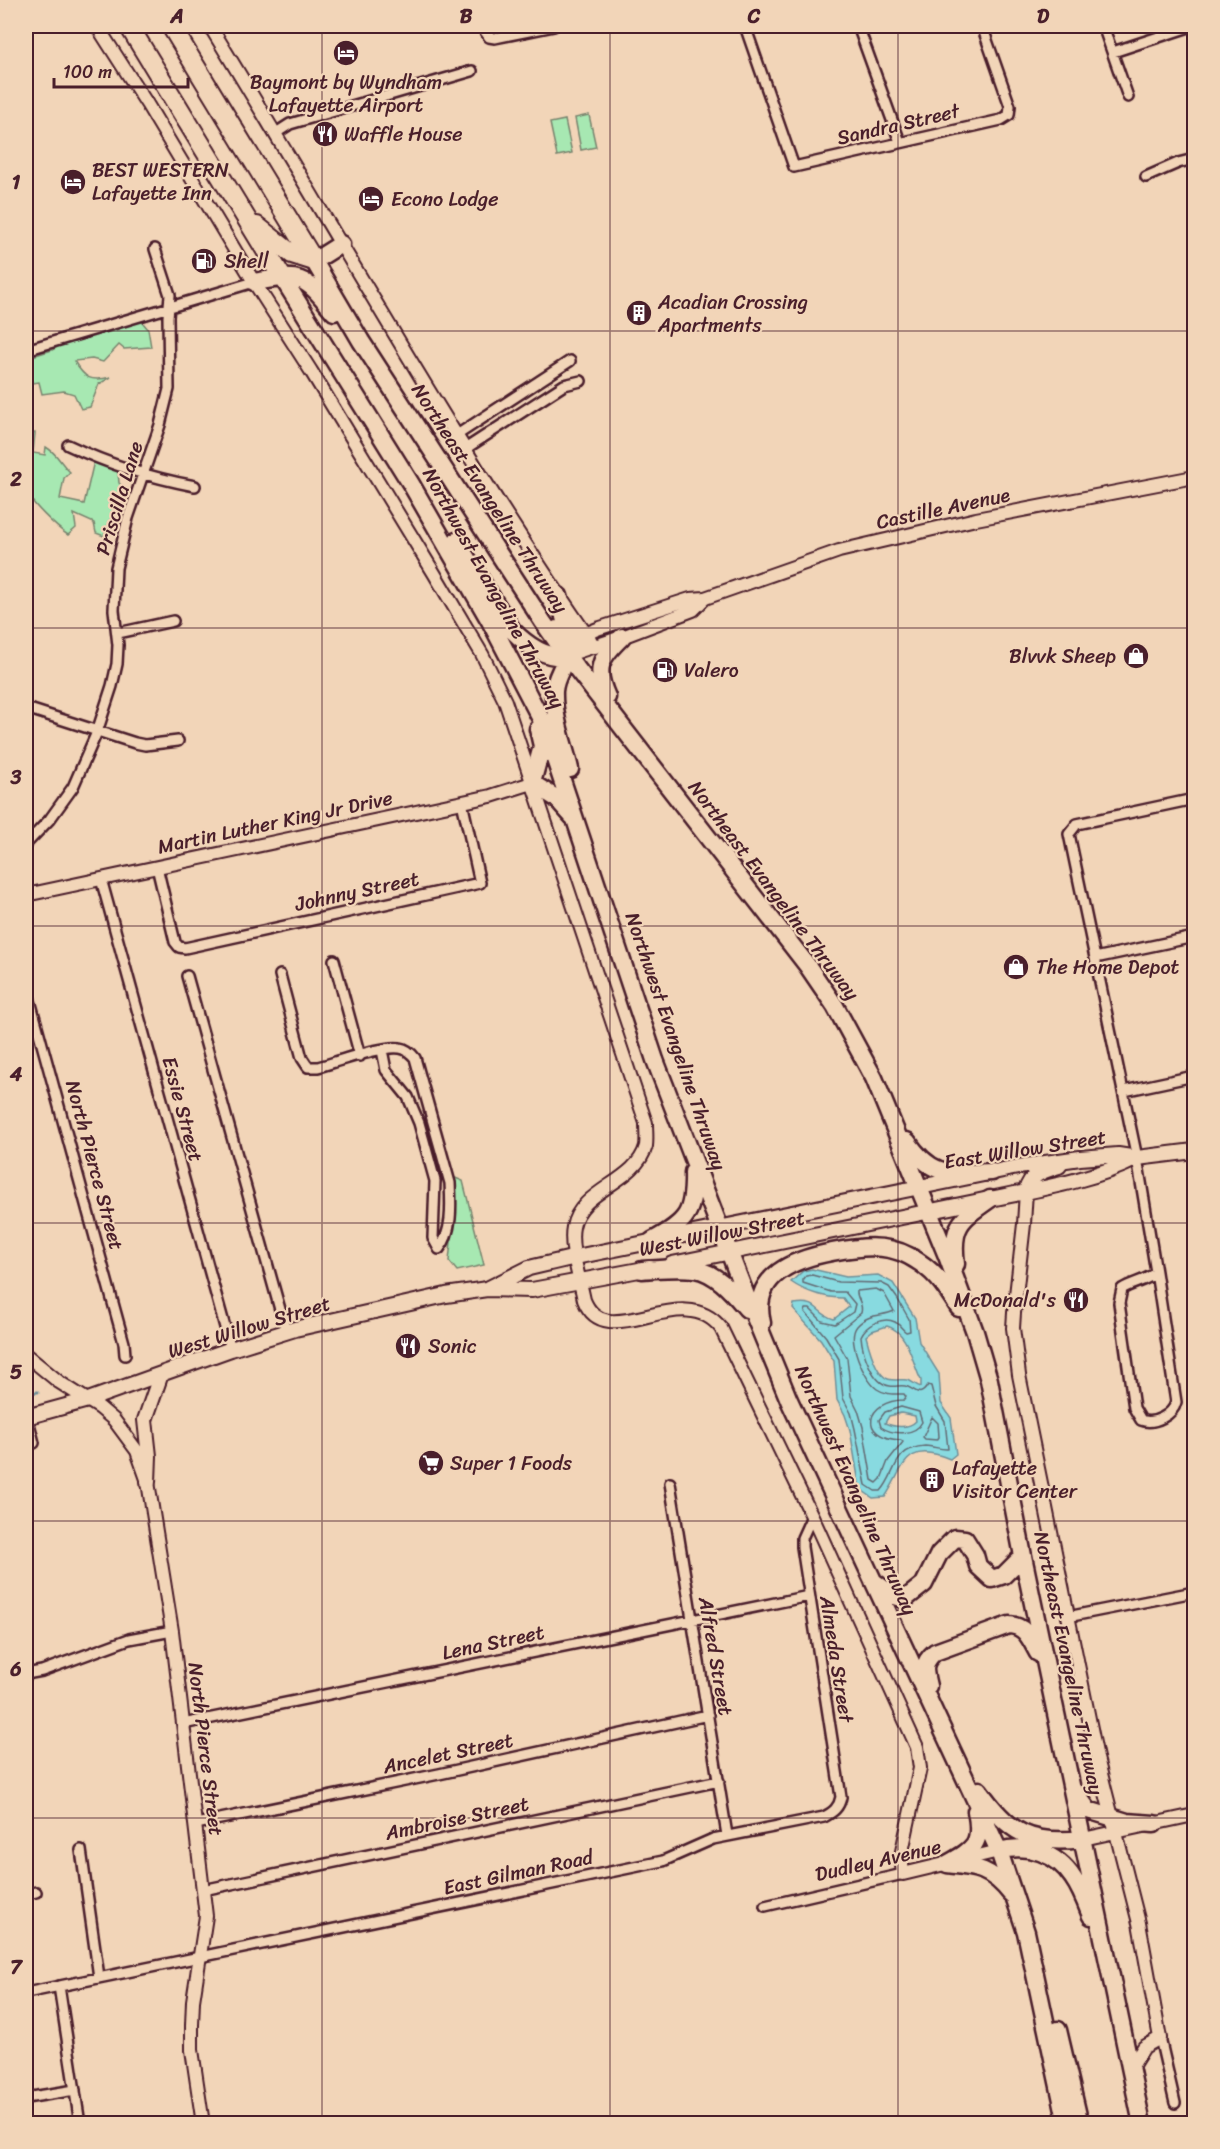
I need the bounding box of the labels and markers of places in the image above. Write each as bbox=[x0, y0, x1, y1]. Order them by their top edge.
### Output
hotel icon: Baymont by Wyndham Lafayette Airport bbox=[331, 38, 361, 68]
place label: Baymont by Wyndham Lafayette Airport bbox=[250, 65, 442, 123]
place label: Waffle House bbox=[344, 117, 463, 152]
restaurant icon: Waffle House bbox=[310, 119, 340, 149]
place label: BEST WESTERN Lafayette Inn bbox=[92, 153, 229, 211]
hotel icon: BEST WESTERN Lafayette Inn bbox=[58, 167, 88, 197]
place label: Econo Lodge bbox=[391, 182, 498, 217]
hotel icon: Econo Lodge bbox=[356, 184, 386, 214]
place label: Shell bbox=[224, 244, 269, 279]
fuel station icon: Shell bbox=[189, 246, 219, 276]
place label: Acadian Crossing Apartments bbox=[657, 285, 808, 343]
building icon: Acadian Crossing Apartments bbox=[624, 298, 654, 328]
place label: Blvvk Sheep bbox=[1009, 639, 1116, 674]
shop icon: Blvvk Sheep bbox=[1121, 641, 1151, 671]
place label: Valero bbox=[684, 653, 739, 688]
fuel station icon: Valero bbox=[650, 655, 680, 685]
place label: The Home Depot bbox=[1036, 950, 1180, 985]
shop icon: The Home Depot bbox=[1001, 952, 1031, 982]
place label: McDonald's bbox=[954, 1283, 1057, 1318]
restaurant icon: McDonald's bbox=[1061, 1285, 1091, 1315]
place label: Sonic bbox=[428, 1329, 477, 1364]
restaurant icon: Sonic bbox=[393, 1331, 423, 1361]
place label: Super 1 Foods bbox=[450, 1446, 573, 1481]
supermarket icon: Super 1 Foods bbox=[416, 1448, 446, 1478]
place label: Lafayette Visitor Center bbox=[952, 1451, 1078, 1509]
building icon: Lafayette Visitor Center bbox=[917, 1465, 947, 1495]

